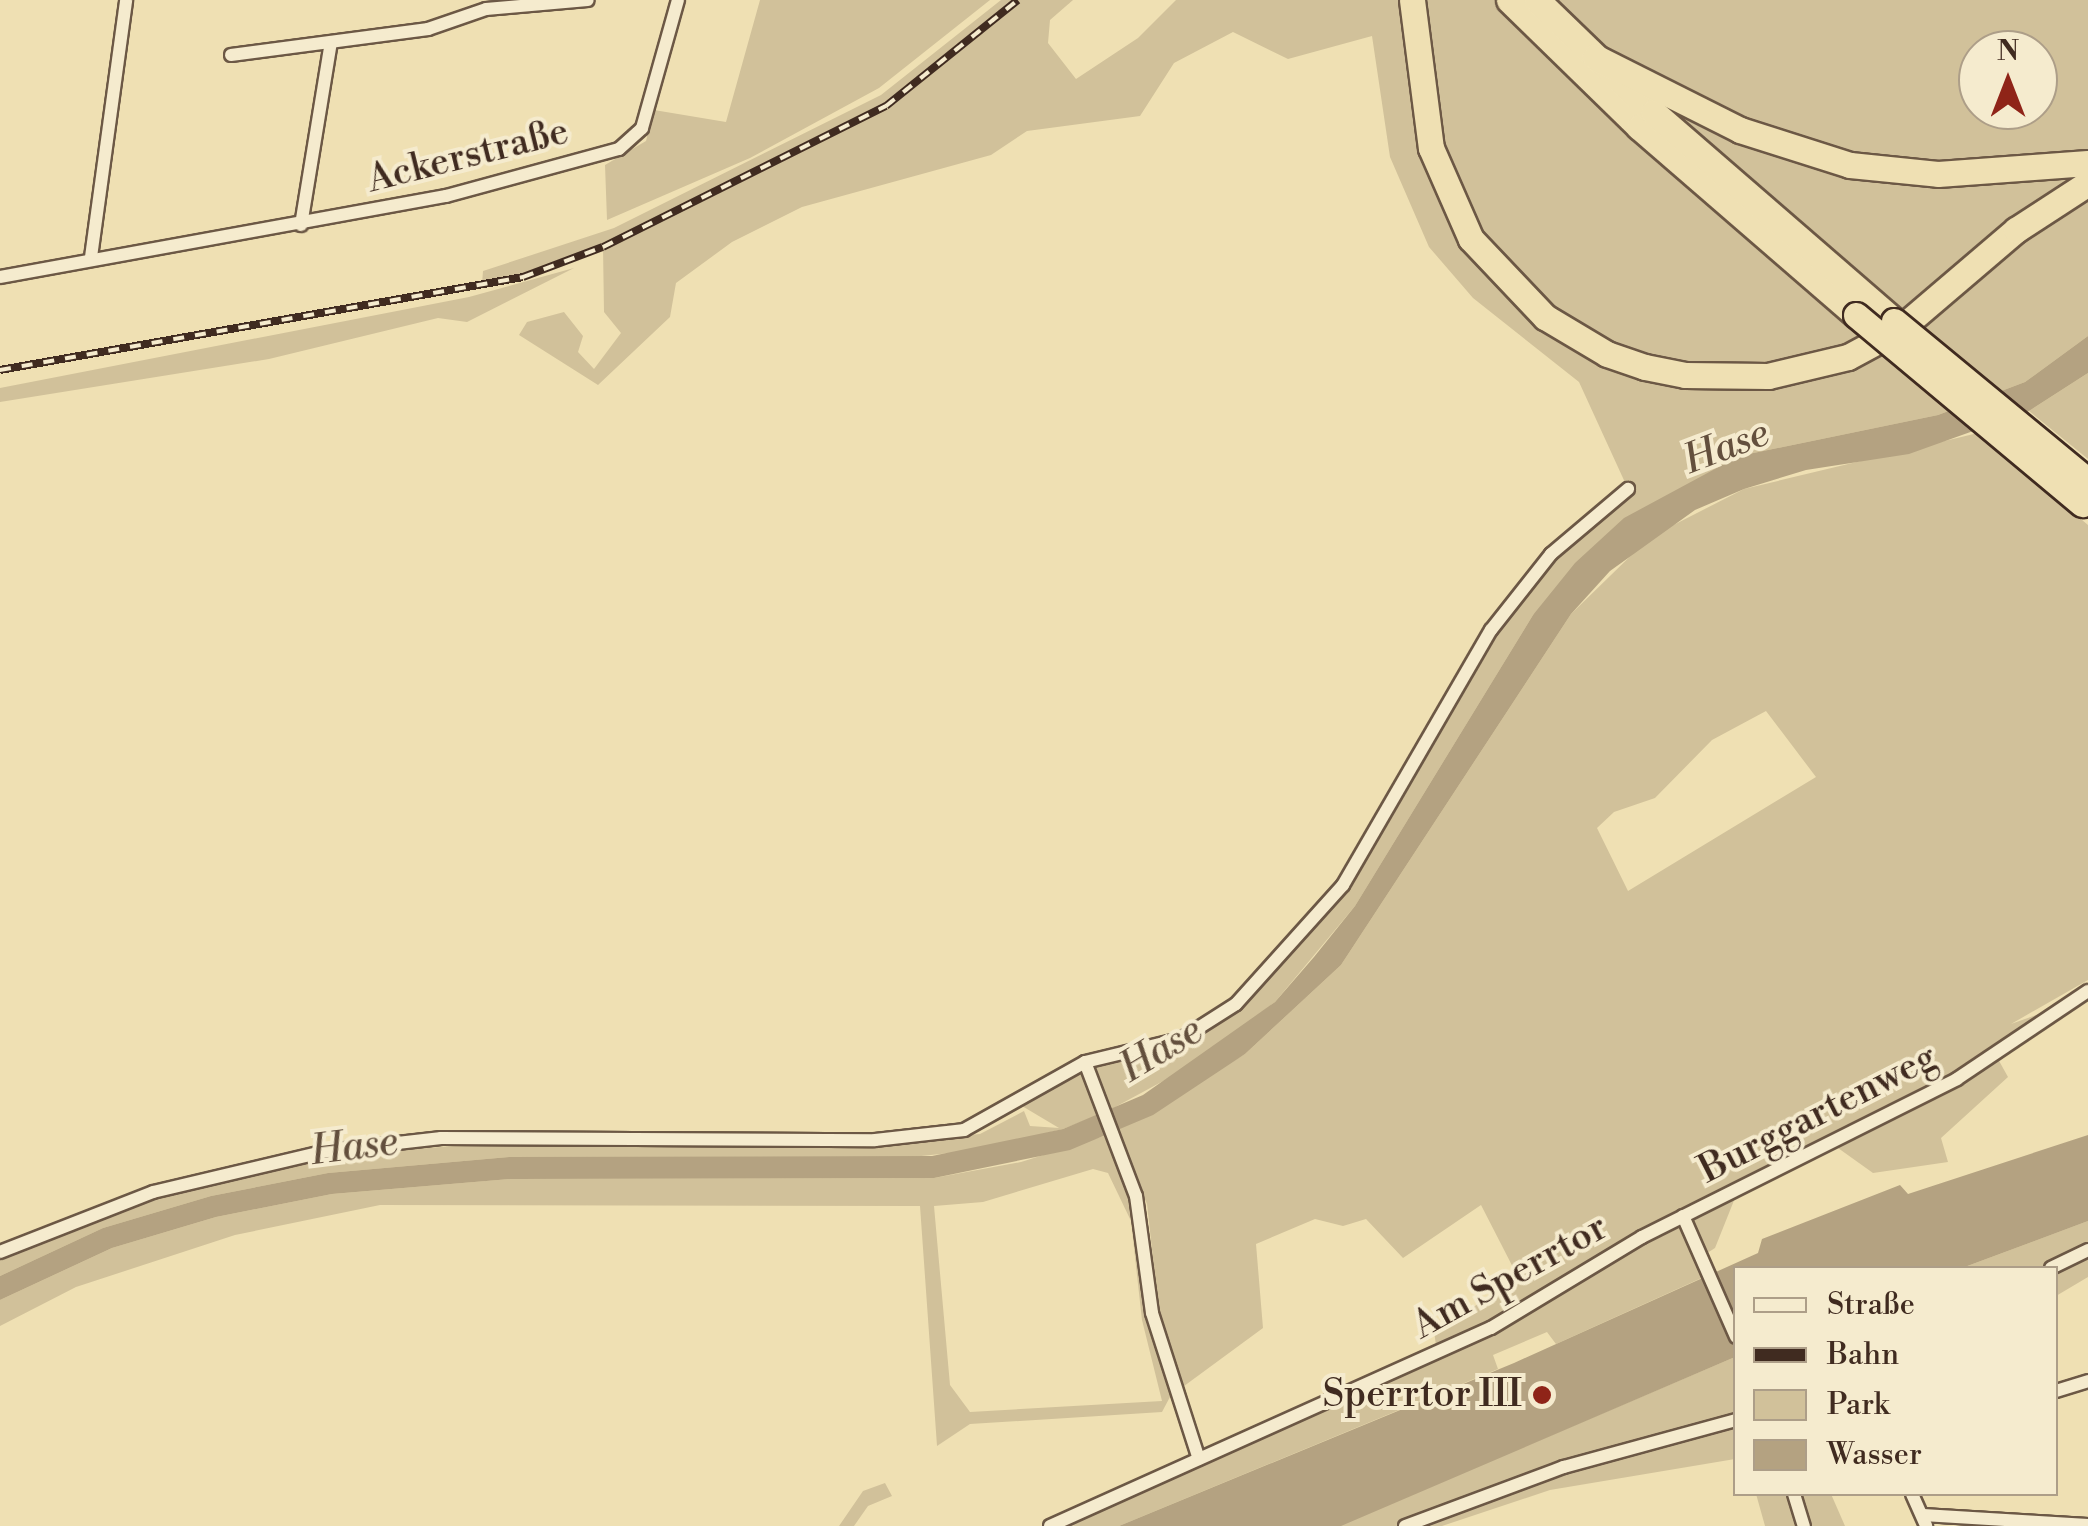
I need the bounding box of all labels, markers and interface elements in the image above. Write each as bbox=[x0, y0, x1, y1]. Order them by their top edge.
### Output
north arrow bbox=[1958, 30, 2058, 130]
text: N bbox=[1997, 34, 2019, 69]
street label: Ackerstraße bbox=[363, 109, 573, 203]
water label: Hase bbox=[1677, 409, 1775, 485]
water label: Hase bbox=[1111, 1007, 1211, 1093]
street label: Burggartenweg bbox=[1692, 1035, 1944, 1193]
water label: Hase bbox=[308, 1118, 400, 1176]
street label: Am Sperrtor bbox=[1405, 1205, 1615, 1349]
legend bbox=[1733, 1266, 2058, 1496]
text: Straße bbox=[1827, 1286, 1915, 1324]
text: Bahn bbox=[1827, 1336, 1899, 1374]
place label: Sperrtor III bbox=[1323, 1372, 1522, 1418]
marker: Sperrtor III bbox=[1531, 1384, 1553, 1406]
text: Park bbox=[1827, 1386, 1889, 1424]
text: Wasser bbox=[1827, 1436, 1922, 1474]

